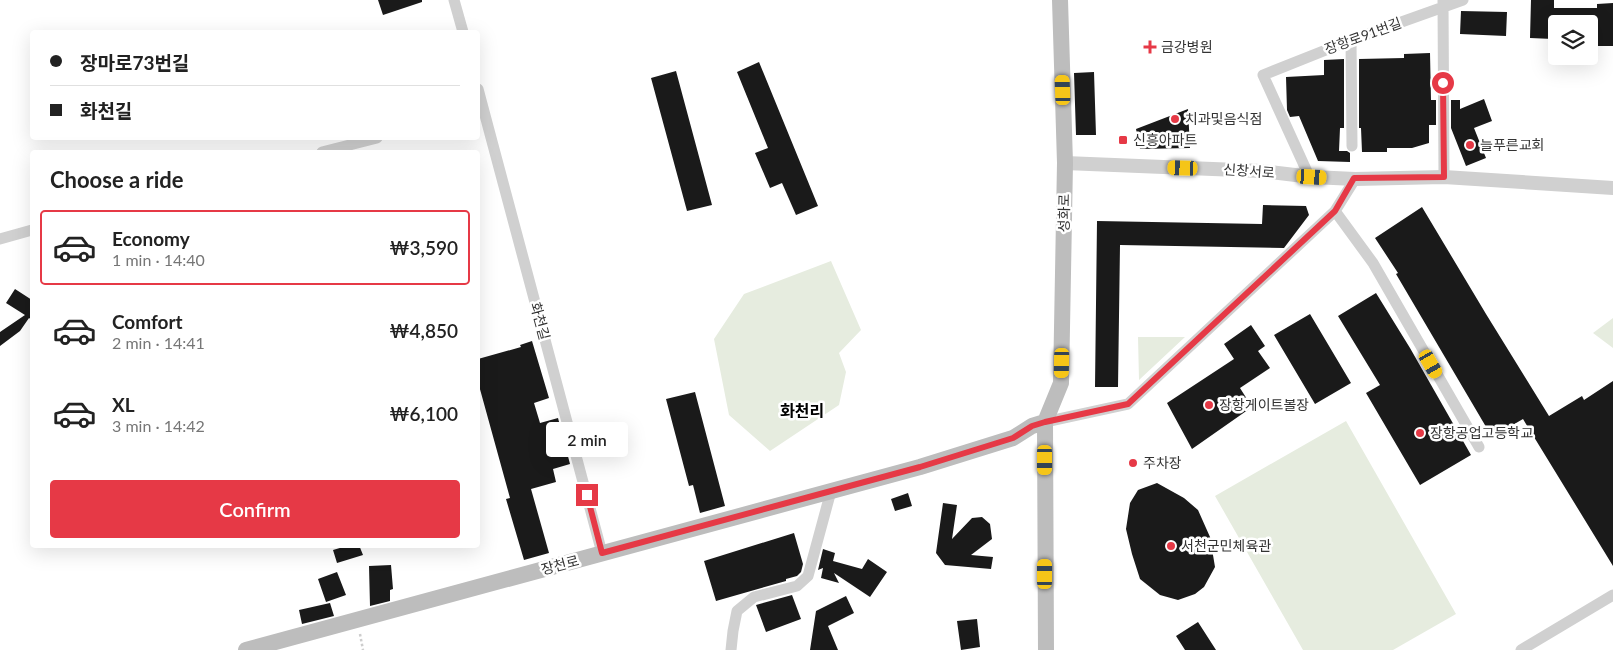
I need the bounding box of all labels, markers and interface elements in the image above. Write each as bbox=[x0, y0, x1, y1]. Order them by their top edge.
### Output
street label: 장항로91번길 bbox=[1322, 14, 1404, 57]
map controls bbox=[1548, 15, 1598, 65]
button: layers bbox=[1548, 15, 1598, 65]
place label: 금강병원 bbox=[1161, 38, 1213, 55]
marker: 금강병원 bbox=[1143, 40, 1157, 54]
text: 장마로73번길 bbox=[80, 51, 189, 74]
route start bbox=[1432, 72, 1454, 94]
car bbox=[1054, 75, 1071, 105]
text: 화천길 bbox=[80, 99, 132, 122]
place label: 치과및음식점 bbox=[1185, 110, 1262, 127]
marker: 치과및음식점 bbox=[1169, 113, 1181, 125]
place label: 신흥아파트 bbox=[1133, 131, 1198, 148]
marker: 신흥아파트 bbox=[1117, 134, 1129, 146]
place label: 늘푸른교회 bbox=[1480, 136, 1544, 153]
marker: 늘푸른교회 bbox=[1464, 139, 1476, 151]
car bbox=[1167, 160, 1198, 176]
street label: 신창서로 bbox=[1223, 160, 1275, 181]
text: Choose a ride bbox=[50, 166, 184, 193]
car bbox=[1296, 169, 1327, 185]
street label: 성화로 bbox=[1055, 193, 1072, 232]
icon: car bbox=[52, 225, 97, 270]
text: Economy bbox=[112, 227, 190, 250]
text: ₩3,590 bbox=[389, 236, 458, 259]
text: 1 min · 14:40 bbox=[112, 250, 205, 269]
street label: 화천길 bbox=[527, 300, 554, 342]
icon: car bbox=[52, 308, 97, 353]
text: Comfort bbox=[112, 310, 183, 333]
text: ₩4,850 bbox=[389, 319, 458, 342]
text: 2 min · 14:41 bbox=[112, 333, 205, 352]
car bbox=[1417, 347, 1444, 381]
car bbox=[1054, 348, 1069, 378]
icon: car bbox=[52, 391, 97, 436]
text: XL bbox=[112, 393, 135, 416]
place label: 장항게이트볼장 bbox=[1219, 396, 1309, 413]
marker: 장항게이트볼장 bbox=[1203, 399, 1215, 411]
district label: 화천리 bbox=[780, 401, 824, 420]
text: ₩6,100 bbox=[389, 402, 458, 425]
text: 3 min · 14:42 bbox=[112, 416, 205, 435]
callout: 2 min bbox=[546, 422, 628, 458]
place label: 장항공업고등학교 bbox=[1430, 424, 1533, 441]
marker: 장항공업고등학교 bbox=[1414, 427, 1426, 439]
text: 2 min bbox=[567, 430, 607, 449]
car bbox=[1037, 445, 1052, 475]
place label: 주차장 bbox=[1143, 454, 1182, 471]
marker: 주차장 bbox=[1127, 457, 1139, 469]
button: Confirm bbox=[50, 480, 460, 538]
route end bbox=[576, 484, 598, 506]
place label: 서천군민체육관 bbox=[1181, 537, 1271, 554]
marker: 서천군민체육관 bbox=[1165, 540, 1177, 552]
street label: 장천로 bbox=[539, 551, 581, 578]
car bbox=[1037, 559, 1052, 589]

